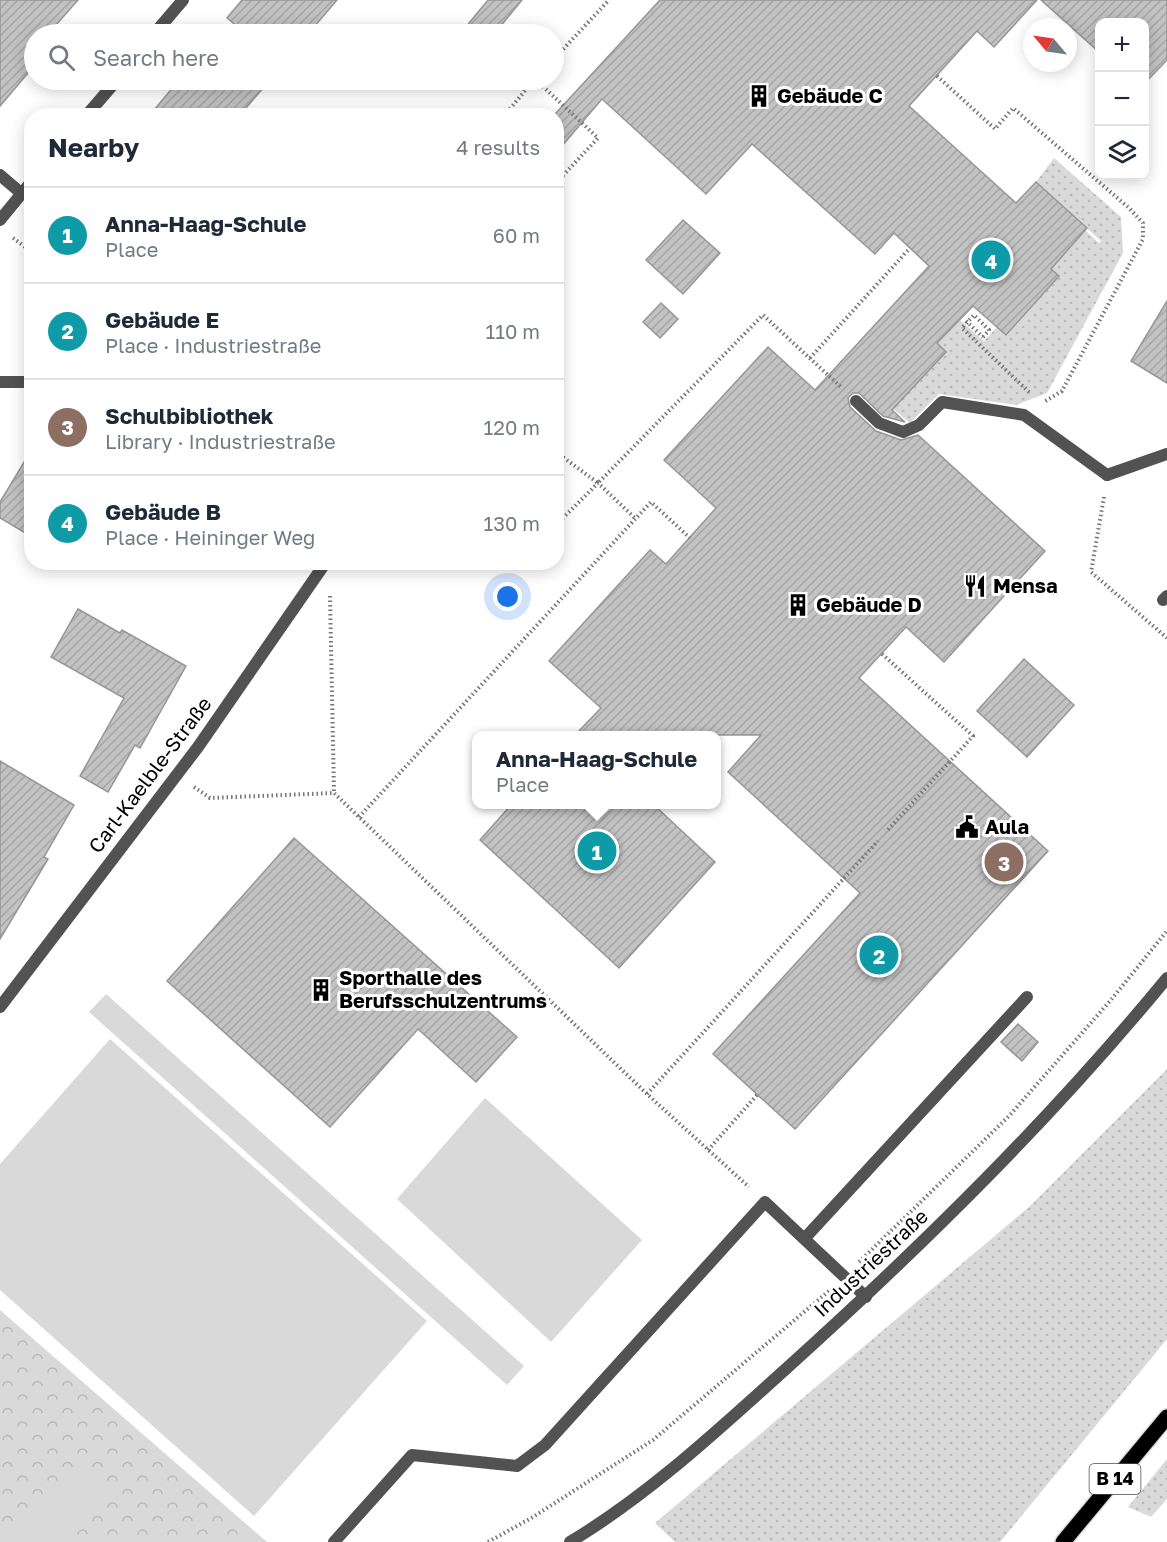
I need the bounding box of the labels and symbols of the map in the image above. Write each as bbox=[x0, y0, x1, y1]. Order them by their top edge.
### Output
north arrow bbox=[1023, 18, 1077, 72]
building icon: Gebäude C bbox=[746, 83, 772, 109]
place label: Gebäude C bbox=[777, 83, 883, 107]
pin: 4 bbox=[972, 238, 1010, 282]
restaurant icon: Mensa bbox=[962, 573, 988, 599]
place label: Mensa bbox=[993, 573, 1058, 597]
your location bbox=[493, 582, 522, 611]
building icon: Gebäude D bbox=[785, 592, 811, 618]
place label: Gebäude D bbox=[816, 592, 922, 616]
street label: Carl-Kaelble-Straße bbox=[83, 692, 216, 857]
public building icon: Aula bbox=[954, 814, 980, 840]
place label: Aula bbox=[985, 814, 1029, 838]
pin: 1 bbox=[578, 828, 616, 874]
pin: 3 bbox=[984, 840, 1024, 884]
pin: 2 bbox=[860, 932, 898, 978]
place label: Sporthalle des Berufsschulzentrums bbox=[339, 965, 547, 1012]
building icon: Sporthalle des Berufsschulzentrums bbox=[308, 977, 334, 1003]
street label: Industriestraße bbox=[808, 1203, 932, 1321]
road number: B 14 bbox=[1090, 1464, 1140, 1494]

